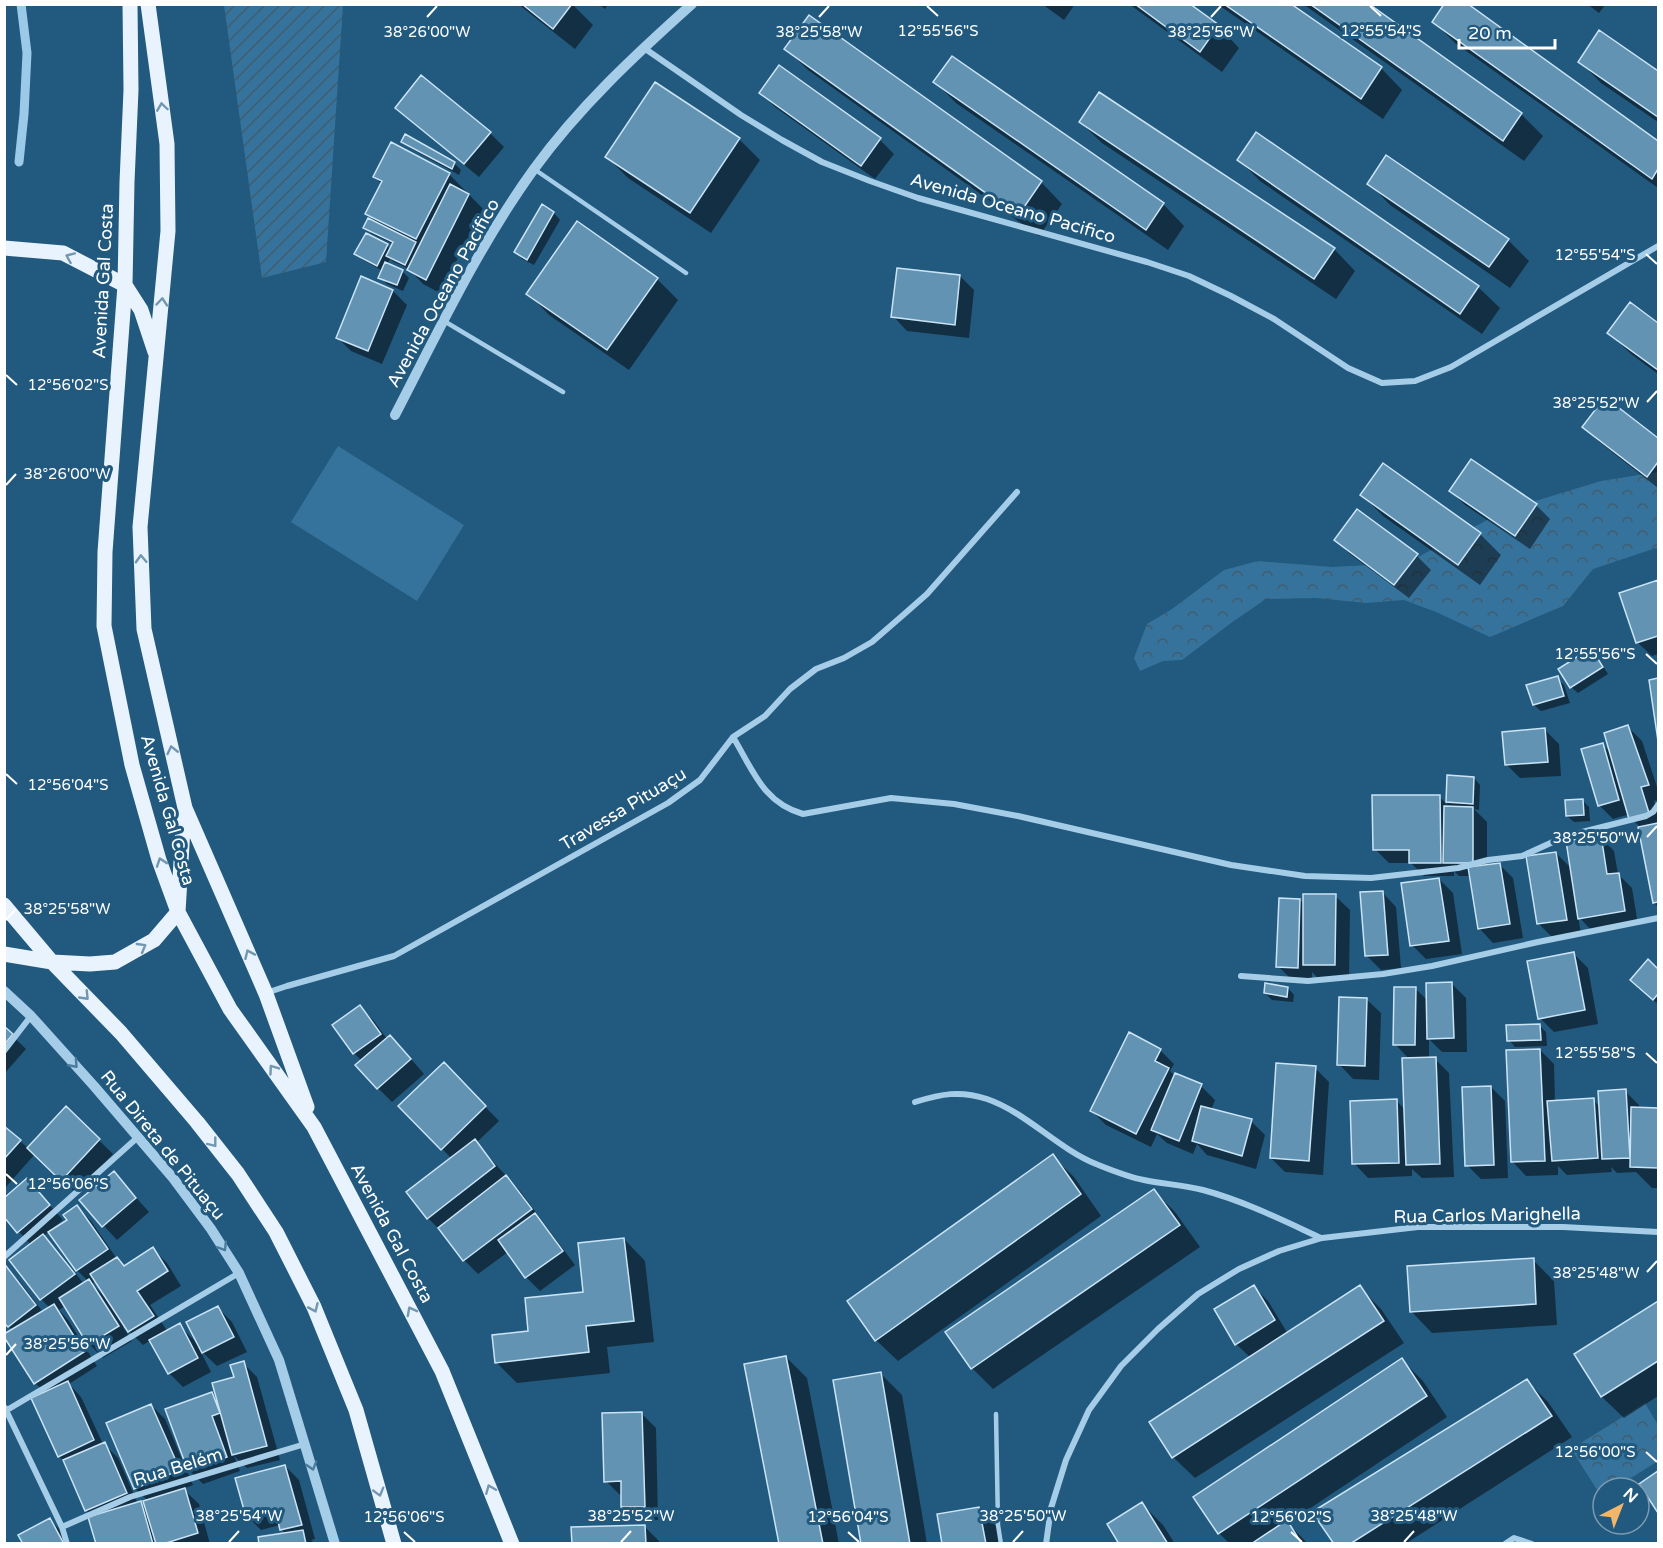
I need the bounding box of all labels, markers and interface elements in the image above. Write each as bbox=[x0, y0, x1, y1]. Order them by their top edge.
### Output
scale bar bbox=[1459, 12, 1555, 50]
text: 12°55'56"S bbox=[898, 22, 978, 40]
text: 12°55'54"S bbox=[1341, 22, 1421, 40]
text: 20 m bbox=[1468, 22, 1512, 44]
text: 38°26'00"W bbox=[384, 23, 470, 41]
text: 38°25'58"W bbox=[776, 23, 862, 41]
text: 38°25'56"W bbox=[1168, 23, 1254, 41]
one-way arrow bbox=[157, 103, 169, 112]
street label: Avenida Oceano Pacifico bbox=[908, 168, 1118, 248]
street label: Avenida Oceano Pacífico bbox=[382, 195, 504, 391]
street label: Avenida Gal Costa bbox=[88, 203, 118, 359]
text: 12°55'54"S bbox=[1555, 246, 1635, 264]
one-way arrow bbox=[65, 252, 76, 264]
one-way arrow bbox=[155, 297, 168, 306]
text: 12°56'02"S bbox=[28, 376, 108, 394]
text: 38°25'52"W bbox=[1553, 394, 1639, 412]
text: 38°26'00"W bbox=[24, 465, 110, 483]
one-way arrow bbox=[135, 554, 148, 563]
text: 12°55'56"S bbox=[1555, 645, 1635, 663]
street label: Avenida Gal Costa bbox=[136, 732, 200, 888]
one-way arrow bbox=[166, 746, 179, 756]
street label: Travessa Pituaçu bbox=[556, 763, 690, 855]
text: 12°56'04"S bbox=[28, 776, 108, 794]
text: 38°25'50"W bbox=[1553, 829, 1639, 847]
one-way arrow bbox=[155, 857, 168, 868]
text: 38°25'58"W bbox=[24, 900, 110, 918]
one-way arrow bbox=[136, 942, 146, 954]
one-way arrow bbox=[244, 950, 256, 961]
one-way arrow bbox=[78, 989, 89, 999]
text: 12°55'58"S bbox=[1555, 1044, 1635, 1062]
one-way arrow bbox=[67, 1057, 78, 1067]
one-way arrow bbox=[269, 1065, 280, 1076]
street label: Rua Direta de Pituaçu bbox=[96, 1066, 230, 1224]
one-way arrow bbox=[206, 1136, 217, 1147]
street label: Avenida Gal Costa bbox=[346, 1159, 438, 1307]
text: 12°56'06"S bbox=[28, 1175, 108, 1193]
street label: Rua Carlos Marighella bbox=[1393, 1202, 1581, 1228]
one-way arrow bbox=[216, 1241, 227, 1252]
text: 38°25'48"W bbox=[1553, 1264, 1639, 1282]
one-way arrow bbox=[307, 1302, 319, 1313]
one-way arrow bbox=[407, 1307, 418, 1318]
text: 38°25'56"W bbox=[24, 1335, 110, 1353]
street label: Rua Belém bbox=[131, 1443, 225, 1491]
text: 12°56'00"S bbox=[1555, 1443, 1635, 1461]
one-way arrow bbox=[305, 1460, 317, 1471]
north arrow bbox=[1591, 1476, 1651, 1536]
text: N bbox=[1619, 1484, 1642, 1507]
one-way arrow bbox=[485, 1485, 497, 1496]
one-way arrow bbox=[372, 1486, 384, 1497]
text: 38°25'54"W bbox=[196, 1507, 282, 1525]
text: 38°25'52"W bbox=[588, 1507, 674, 1525]
text: 38°25'50"W bbox=[980, 1507, 1066, 1525]
text: 38°25'48"W bbox=[1371, 1507, 1457, 1525]
text: 12°56'06"S bbox=[364, 1508, 444, 1526]
text: 12°56'04"S bbox=[808, 1508, 888, 1526]
text: 12°56'02"S bbox=[1251, 1508, 1331, 1526]

